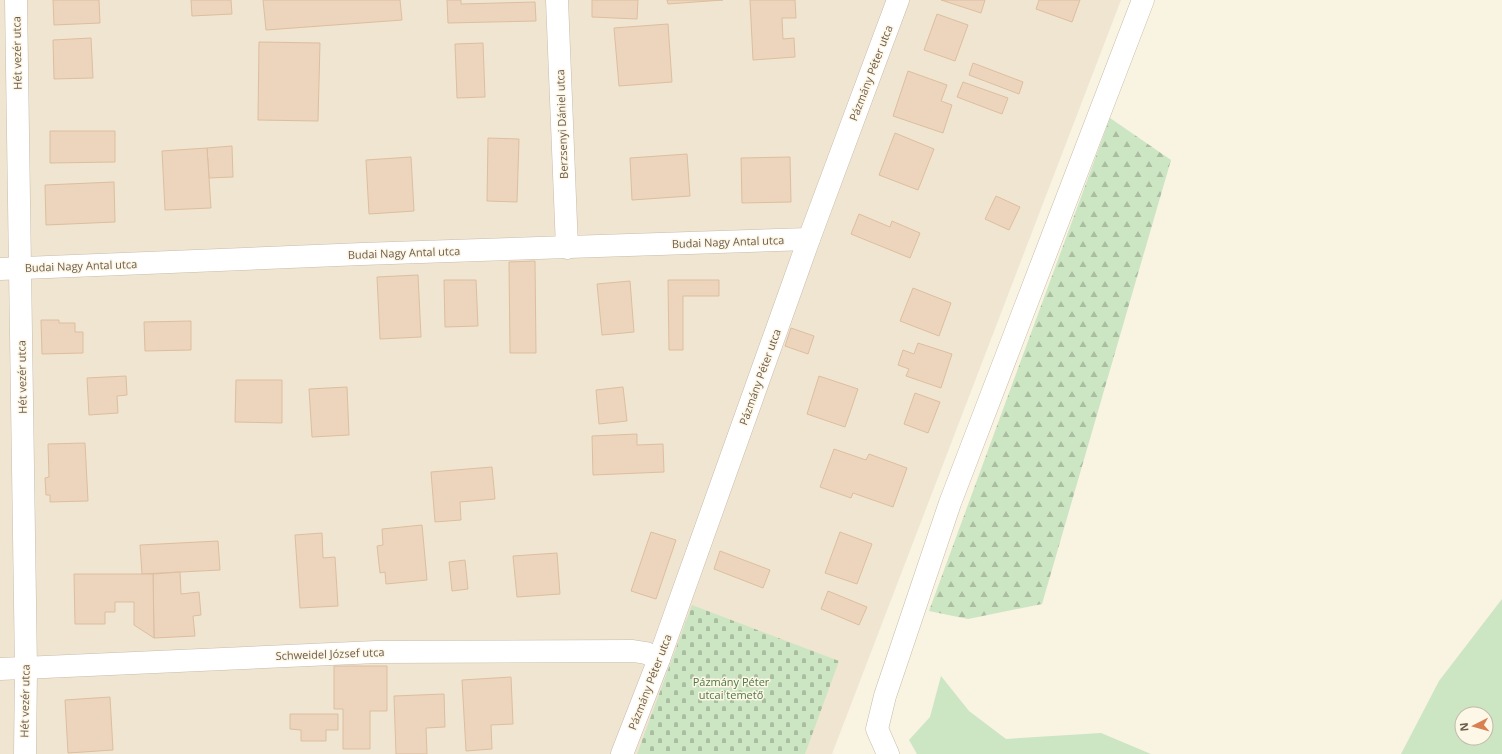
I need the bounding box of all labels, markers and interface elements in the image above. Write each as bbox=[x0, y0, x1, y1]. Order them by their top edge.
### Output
street label: Hét vezér utca bbox=[8, 16, 25, 90]
street label: Pázmány Péter utca bbox=[845, 23, 896, 123]
street label: Berzsenyi Dániel utca bbox=[552, 69, 571, 179]
street label: Budai Nagy Antal utca bbox=[672, 232, 784, 251]
street label: Budai Nagy Antal utca bbox=[348, 243, 460, 262]
street label: Budai Nagy Antal utca bbox=[25, 256, 137, 275]
street label: Pázmány Péter utca bbox=[735, 327, 784, 427]
street label: Hét vezér utca bbox=[13, 340, 30, 414]
street label: Pázmány Péter utca bbox=[624, 632, 675, 732]
street label: Schweidel József utca bbox=[275, 644, 385, 663]
street label: Hét vezér utca bbox=[16, 664, 33, 738]
park label: Pázmány Péter utcai temető bbox=[693, 674, 770, 702]
north arrow bbox=[1454, 706, 1494, 746]
text: N bbox=[1456, 722, 1471, 732]

